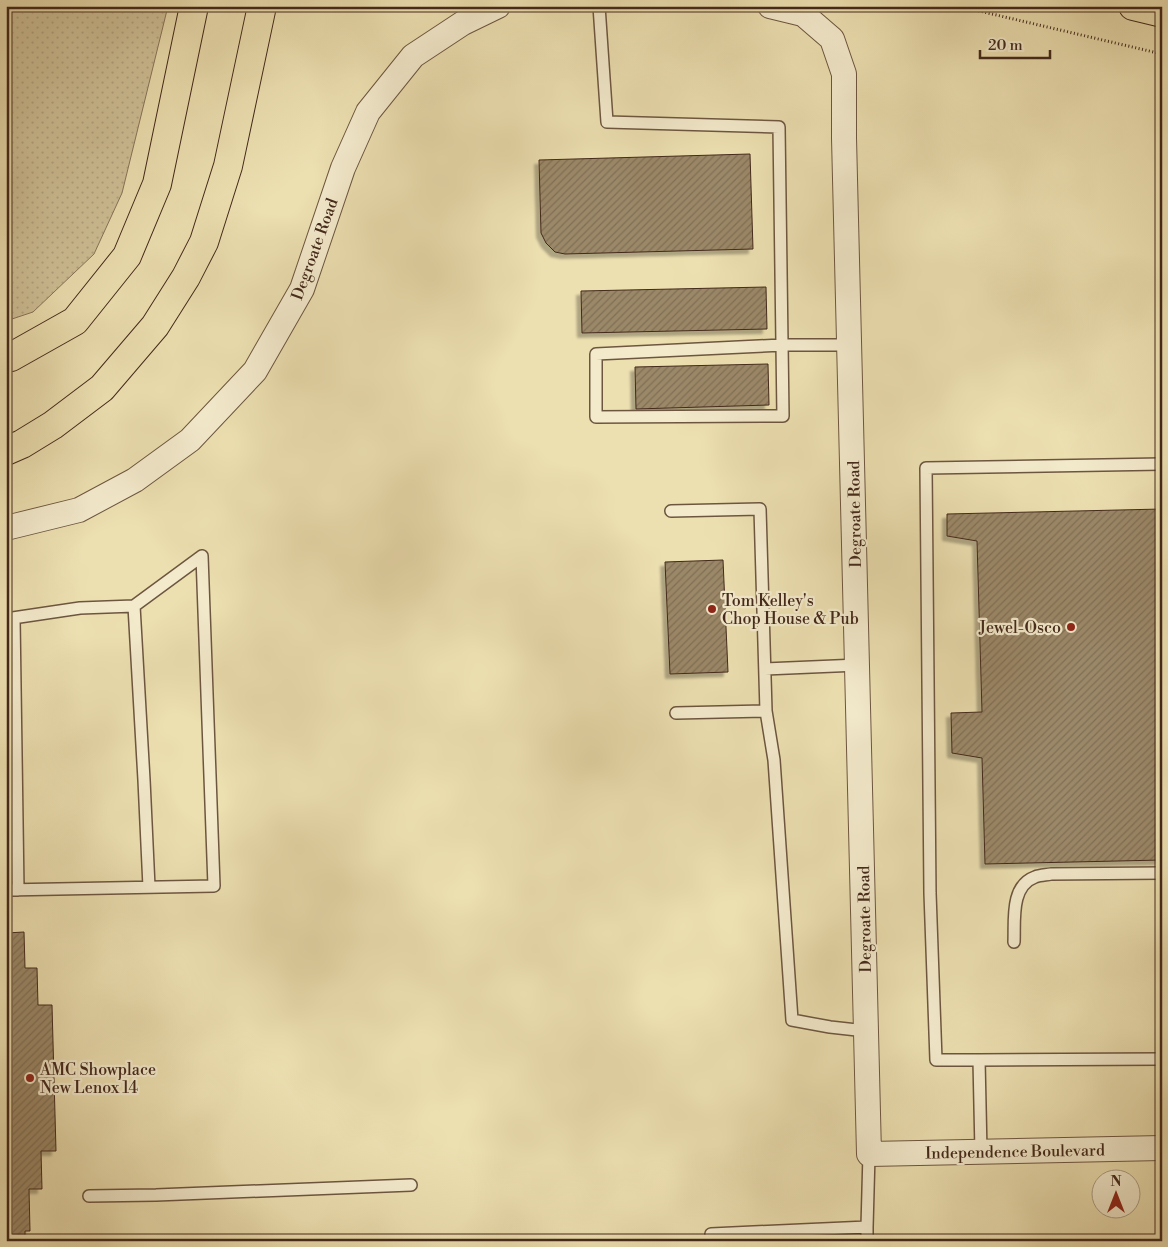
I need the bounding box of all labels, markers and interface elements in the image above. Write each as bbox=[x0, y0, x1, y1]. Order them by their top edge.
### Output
scale bar bbox=[980, 28, 1050, 60]
text: 20 m bbox=[988, 36, 1023, 55]
street label: Degroate Road bbox=[287, 196, 343, 303]
street label: Degroate Road bbox=[844, 460, 866, 568]
place label: Tom Kelley's Chop House & Pub bbox=[722, 591, 859, 629]
marker: Tom Kelley's Chop House & Pub bbox=[706, 603, 718, 615]
place label: Jewel-Osco bbox=[978, 618, 1061, 638]
marker: Jewel-Osco bbox=[1065, 621, 1077, 633]
street label: Degroate Road bbox=[854, 865, 876, 973]
place label: AMC Showplace New Lenox 14 bbox=[39, 1060, 156, 1098]
marker: AMC Showplace New Lenox 14 bbox=[24, 1072, 36, 1084]
street label: Independence Boulevard bbox=[925, 1140, 1105, 1164]
north arrow bbox=[1090, 1170, 1140, 1220]
text: N bbox=[1110, 1173, 1122, 1191]

